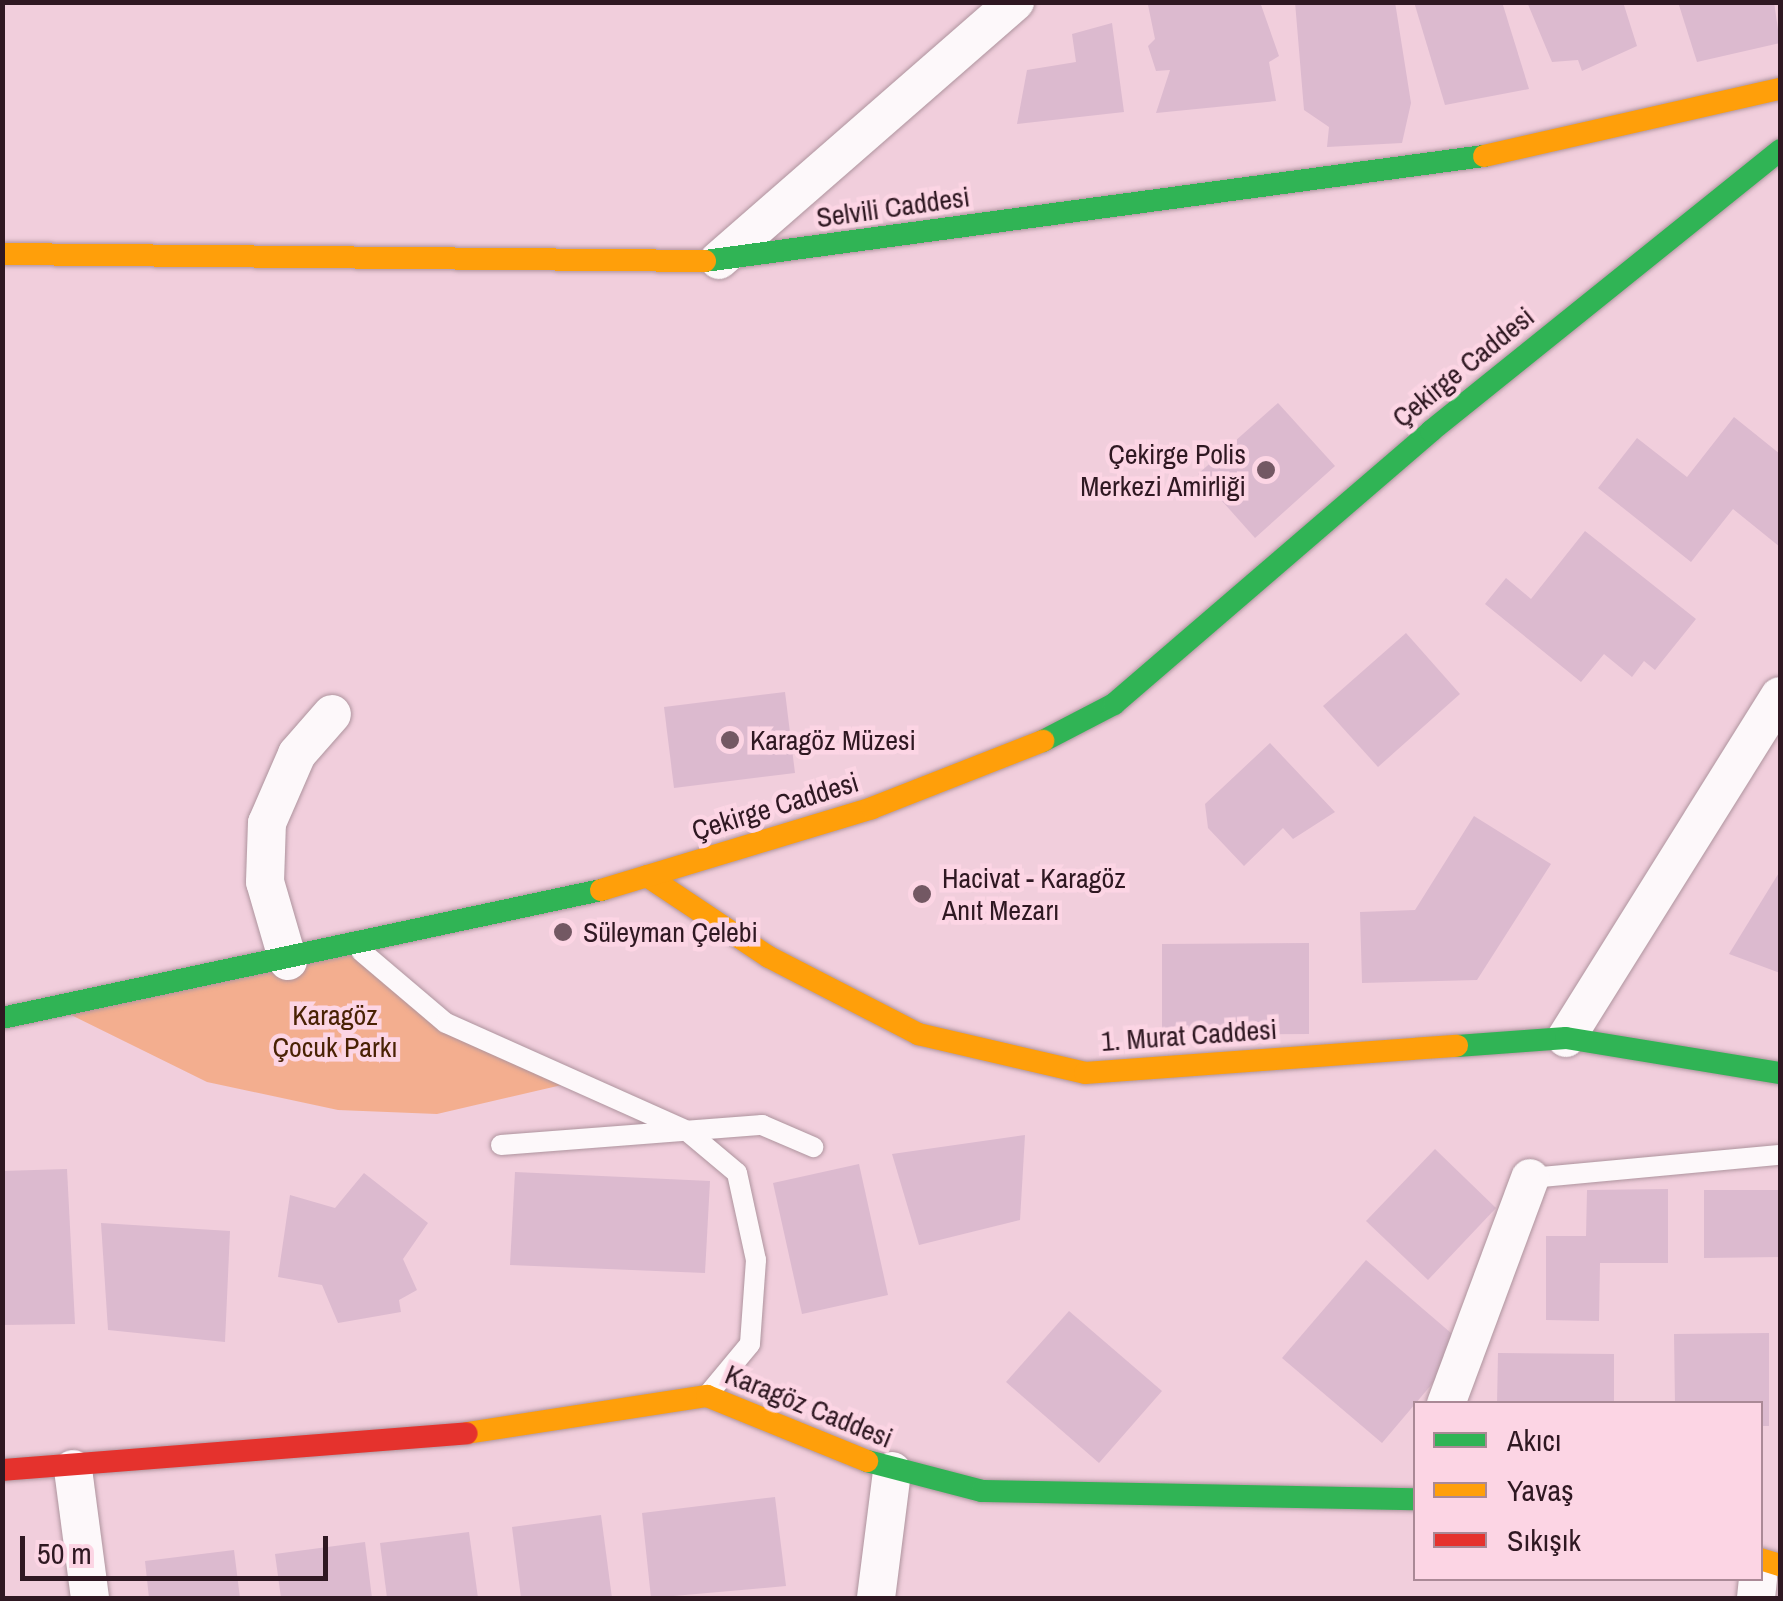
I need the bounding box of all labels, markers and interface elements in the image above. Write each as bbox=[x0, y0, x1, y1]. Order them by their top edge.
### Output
street label: Selvili Caddesi bbox=[814, 180, 972, 234]
street label: Çekirge Caddesi bbox=[1385, 300, 1541, 434]
place label: Çekirge Polis Merkezi Amirliği bbox=[1079, 437, 1246, 503]
marker: Çekirge Polis Merkezi Amirliği bbox=[1255, 459, 1277, 481]
place label: Karagöz Müzesi bbox=[750, 723, 916, 757]
marker: Karagöz Müzesi bbox=[719, 729, 741, 751]
street label: Çekirge Caddesi bbox=[688, 765, 862, 847]
place label: Hacivat - Karagöz Anıt Mezarı bbox=[942, 861, 1126, 927]
marker: Hacivat - Karagöz Anıt Mezarı bbox=[911, 883, 933, 905]
place label: Süleyman Çelebi bbox=[583, 915, 758, 949]
marker: Süleyman Çelebi bbox=[552, 921, 574, 943]
park label: Karagöz Çocuk Parkı bbox=[272, 998, 398, 1064]
street label: 1. Murat Caddesi bbox=[1100, 1012, 1278, 1058]
street label: Karagöz Caddesi bbox=[720, 1357, 898, 1455]
legend bbox=[1413, 1401, 1763, 1581]
text: Akıcı bbox=[1507, 1420, 1562, 1460]
text: Yavaş bbox=[1507, 1470, 1574, 1510]
scale bar bbox=[25, 1516, 332, 1578]
text: Sıkışık bbox=[1507, 1520, 1581, 1560]
text: 50 m bbox=[37, 1533, 92, 1573]

